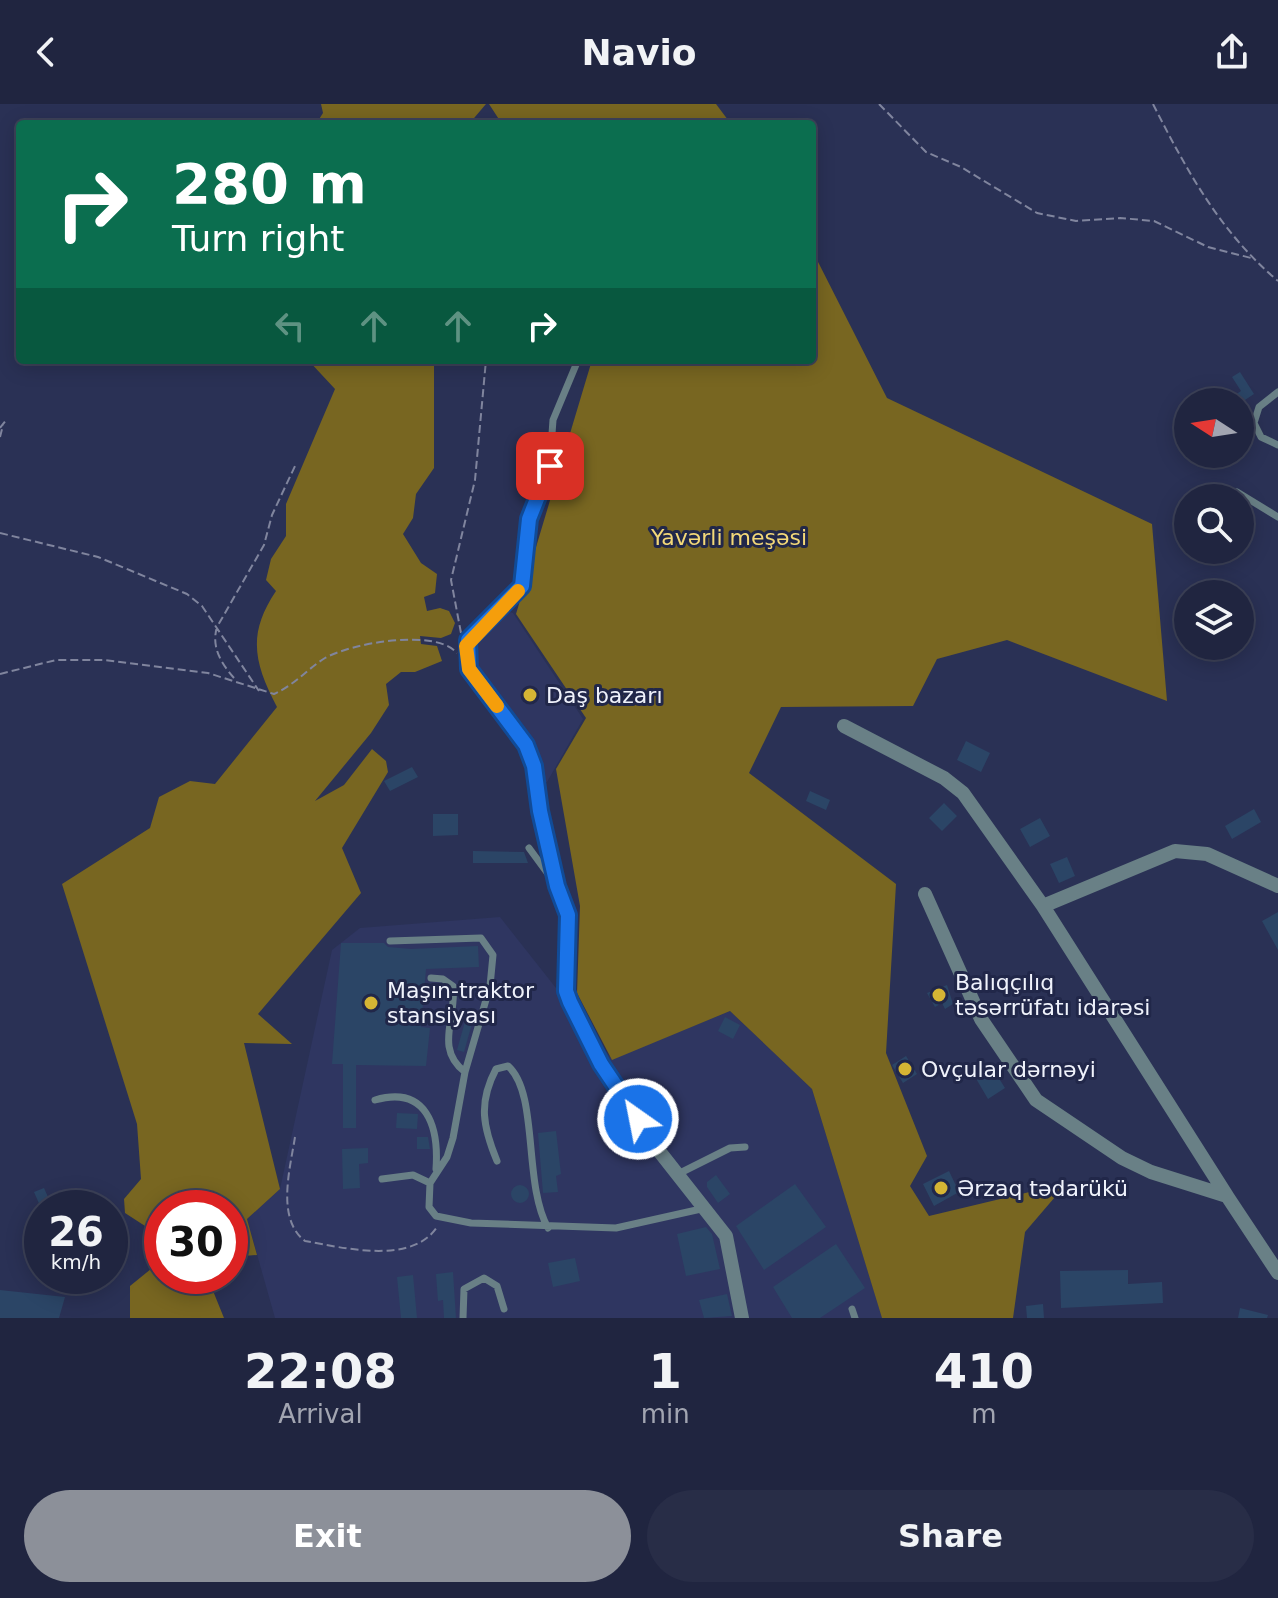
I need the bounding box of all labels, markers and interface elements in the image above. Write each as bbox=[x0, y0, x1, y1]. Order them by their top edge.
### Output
icon: back bbox=[24, 30, 68, 74]
icon: share bbox=[1210, 30, 1254, 74]
text: Navio bbox=[582, 32, 696, 73]
text: 280 m bbox=[172, 151, 367, 216]
icon: right bbox=[40, 152, 144, 256]
text: Turn right bbox=[172, 218, 344, 259]
icon: left bbox=[268, 304, 312, 348]
icon: ahead bbox=[352, 304, 396, 348]
icon: ahead bbox=[436, 304, 480, 348]
icon: right bbox=[520, 304, 564, 348]
north arrow bbox=[1174, 388, 1254, 468]
map controls bbox=[1174, 388, 1254, 660]
pin bbox=[516, 432, 584, 500]
icon: arrive bbox=[528, 444, 572, 488]
button: search bbox=[1174, 484, 1254, 564]
park label: Yavərli meşəsi bbox=[650, 525, 807, 550]
button: layers bbox=[1174, 580, 1254, 660]
place label: Daş bazarı bbox=[546, 683, 663, 708]
marker: Daş bazarı bbox=[521, 686, 539, 704]
place label: Balıqçılıq təsərrüfatı idarəsi bbox=[955, 970, 1150, 1020]
place label: Maşın-traktor stansiyası bbox=[387, 978, 535, 1028]
marker: Balıqçılıq təsərrüfatı idarəsi bbox=[930, 986, 948, 1004]
marker: Maşın-traktor stansiyası bbox=[362, 994, 380, 1012]
place label: Ovçular dərnəyi bbox=[921, 1057, 1096, 1082]
marker: Ovçular dərnəyi bbox=[896, 1060, 914, 1078]
position arrow bbox=[596, 1077, 680, 1161]
place label: Ərzaq tədarükü bbox=[957, 1176, 1128, 1201]
marker: Ərzaq tədarükü bbox=[932, 1179, 950, 1197]
speed limit sign: 30 bbox=[144, 1190, 248, 1294]
text: 26 bbox=[48, 1209, 104, 1255]
text: km/h bbox=[51, 1250, 101, 1274]
text: 22:08 bbox=[244, 1343, 397, 1399]
text: 1 bbox=[649, 1343, 682, 1399]
text: 410 bbox=[934, 1343, 1034, 1399]
text: Arrival bbox=[278, 1399, 363, 1429]
text: min bbox=[641, 1399, 690, 1429]
text: m bbox=[971, 1399, 997, 1429]
button: Exit bbox=[24, 1490, 631, 1582]
button: Share bbox=[647, 1490, 1254, 1582]

